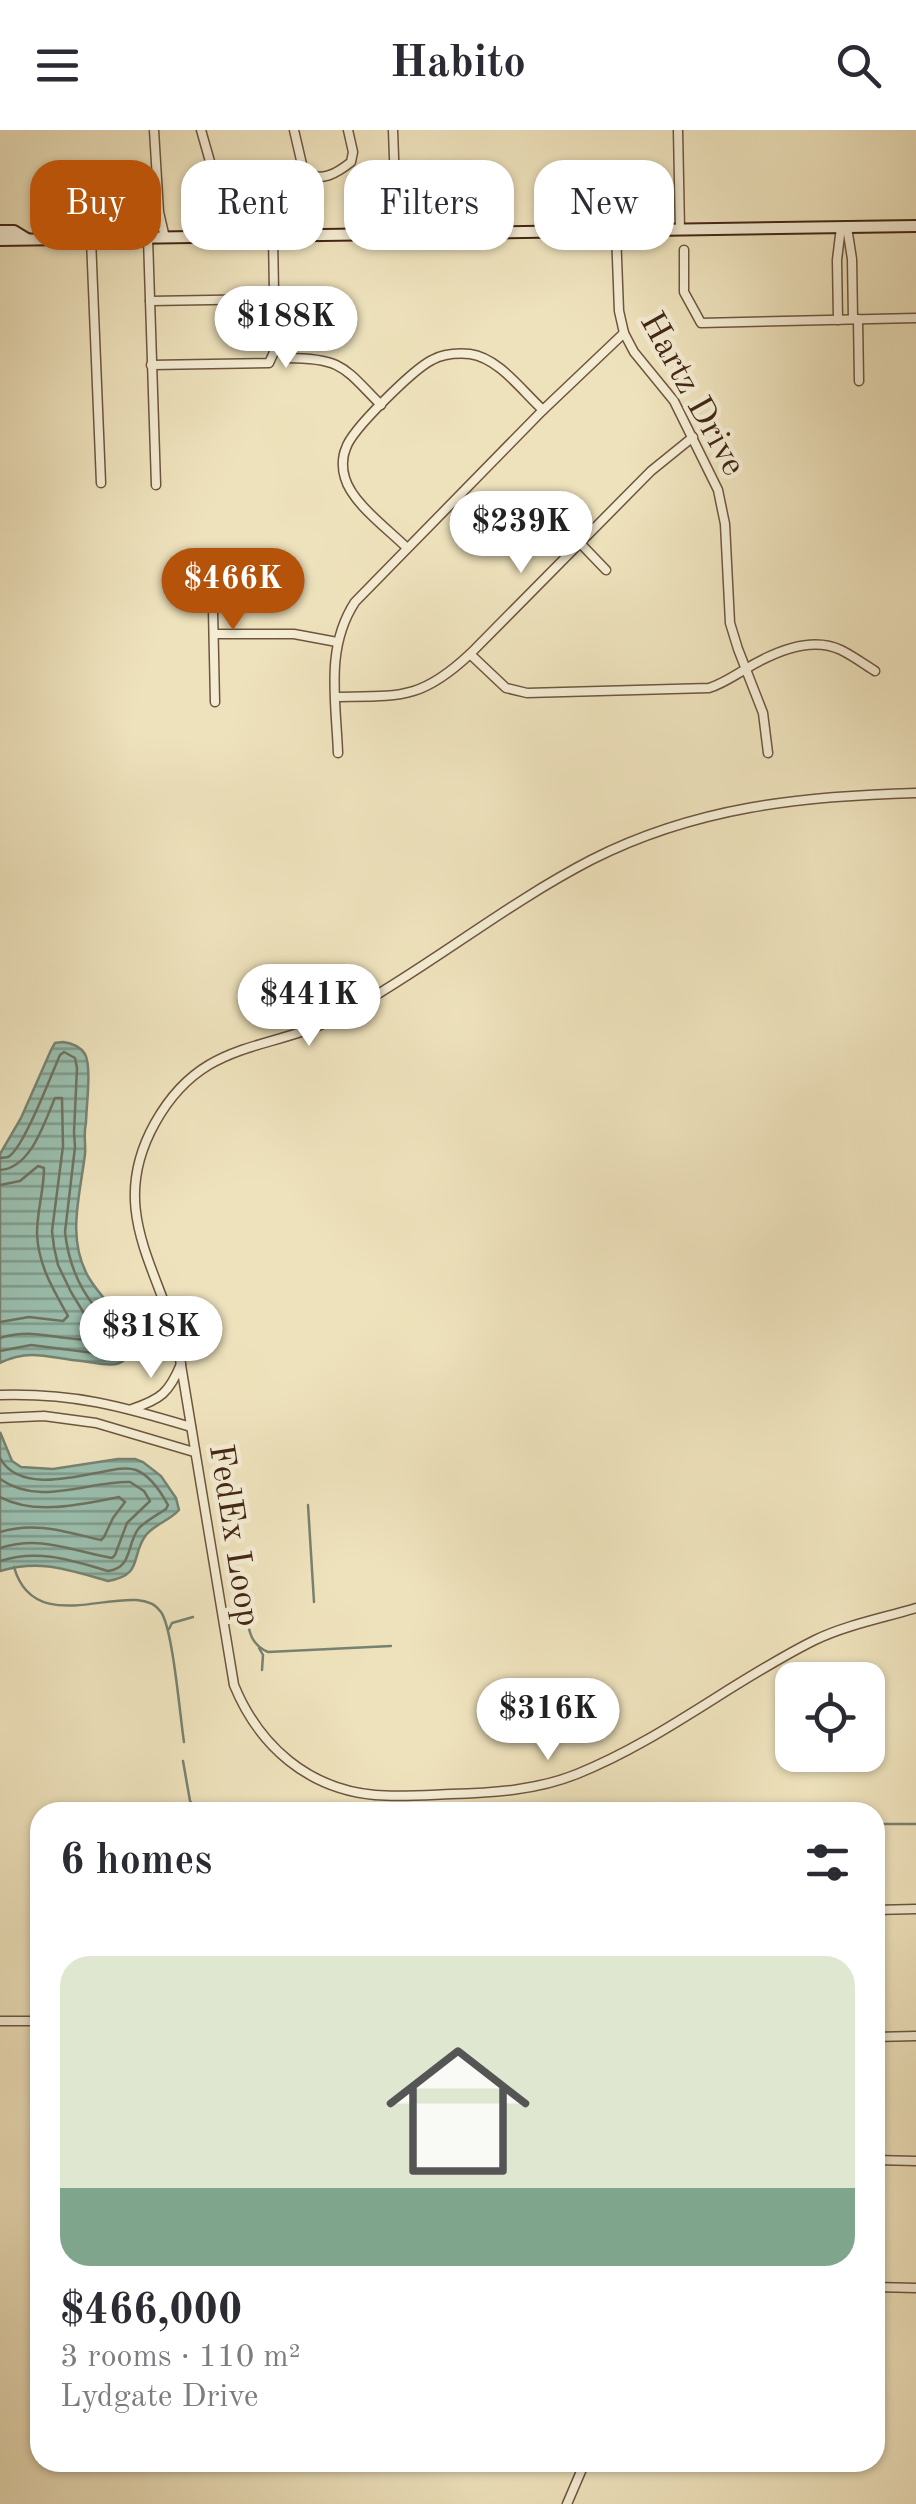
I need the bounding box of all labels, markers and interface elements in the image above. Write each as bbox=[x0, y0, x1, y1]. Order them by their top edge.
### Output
icon: menu bbox=[30, 38, 85, 93]
icon: search bbox=[831, 38, 886, 93]
text: Habito bbox=[390, 42, 526, 87]
chip: Buy bbox=[30, 160, 161, 250]
chip: Rent bbox=[181, 160, 324, 250]
chip: Filters bbox=[344, 160, 514, 250]
chip: New bbox=[534, 160, 674, 250]
pin: $188K bbox=[216, 286, 356, 371]
text: $188K bbox=[237, 302, 335, 334]
street label: Hartz Drive bbox=[633, 307, 751, 482]
pin: $239K bbox=[451, 491, 591, 576]
text: $239K bbox=[472, 507, 570, 539]
pin: $466K bbox=[163, 548, 303, 633]
text: $466K bbox=[184, 564, 282, 596]
pin: $441K bbox=[239, 964, 379, 1049]
text: $441K bbox=[260, 980, 358, 1012]
pin: $318K bbox=[81, 1296, 221, 1381]
text: $318K bbox=[102, 1312, 200, 1344]
street label: FedEx Loop bbox=[202, 1442, 265, 1629]
map controls bbox=[775, 1662, 885, 1772]
button: locate bbox=[775, 1662, 885, 1772]
pin: $316K bbox=[478, 1678, 618, 1763]
text: $316K bbox=[499, 1694, 597, 1726]
icon: filters bbox=[800, 1835, 855, 1890]
text: 6 homes bbox=[60, 1841, 212, 1883]
icon: home bbox=[368, 2021, 548, 2201]
text: $466,000 bbox=[60, 2291, 242, 2333]
text: 3 rooms · 110 m² bbox=[60, 2342, 301, 2374]
text: Lydgate Drive bbox=[60, 2382, 258, 2414]

